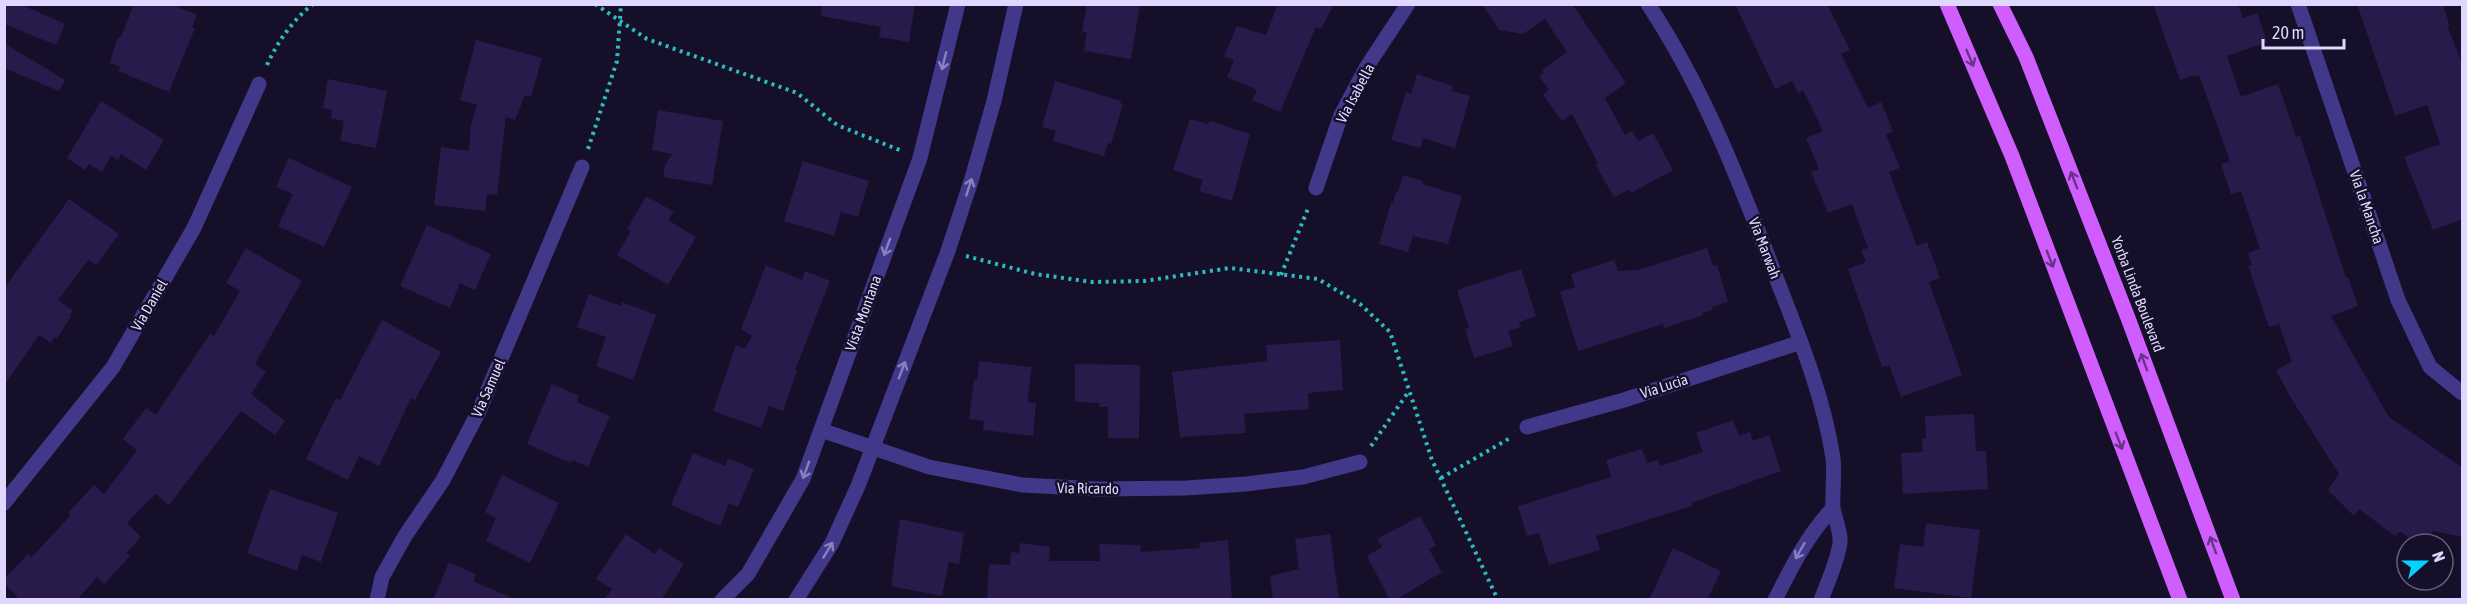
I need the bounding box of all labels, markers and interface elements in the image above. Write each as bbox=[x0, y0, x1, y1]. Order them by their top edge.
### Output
scale bar bbox=[2263, 12, 2344, 50]
text: 20 m bbox=[2272, 22, 2304, 43]
one-way arrow bbox=[1965, 49, 1976, 67]
one-way arrow bbox=[937, 51, 949, 70]
street label: Via Isabella bbox=[1332, 60, 1378, 126]
street label: Via la Mancha bbox=[2346, 168, 2388, 246]
one-way arrow bbox=[2068, 171, 2079, 190]
one-way arrow bbox=[965, 178, 976, 197]
street label: Via Marwah bbox=[1746, 215, 1784, 281]
street label: Yorba Linda Boulevard bbox=[2108, 234, 2168, 354]
one-way arrow bbox=[880, 238, 891, 256]
one-way arrow bbox=[2046, 249, 2057, 267]
street label: Vista Montana bbox=[841, 273, 885, 353]
street label: Via Daniel bbox=[127, 276, 171, 334]
one-way arrow bbox=[2138, 353, 2149, 372]
street label: Via Samuel bbox=[468, 356, 508, 420]
one-way arrow bbox=[897, 361, 908, 380]
street label: Via Lucia bbox=[1638, 370, 1690, 402]
one-way arrow bbox=[2114, 431, 2125, 450]
one-way arrow bbox=[800, 460, 811, 479]
street label: Via Ricardo bbox=[1057, 479, 1119, 497]
north arrow bbox=[2395, 532, 2455, 592]
one-way arrow bbox=[2206, 536, 2217, 555]
one-way arrow bbox=[822, 542, 834, 559]
one-way arrow bbox=[1793, 542, 1805, 559]
text: N bbox=[2429, 549, 2449, 564]

